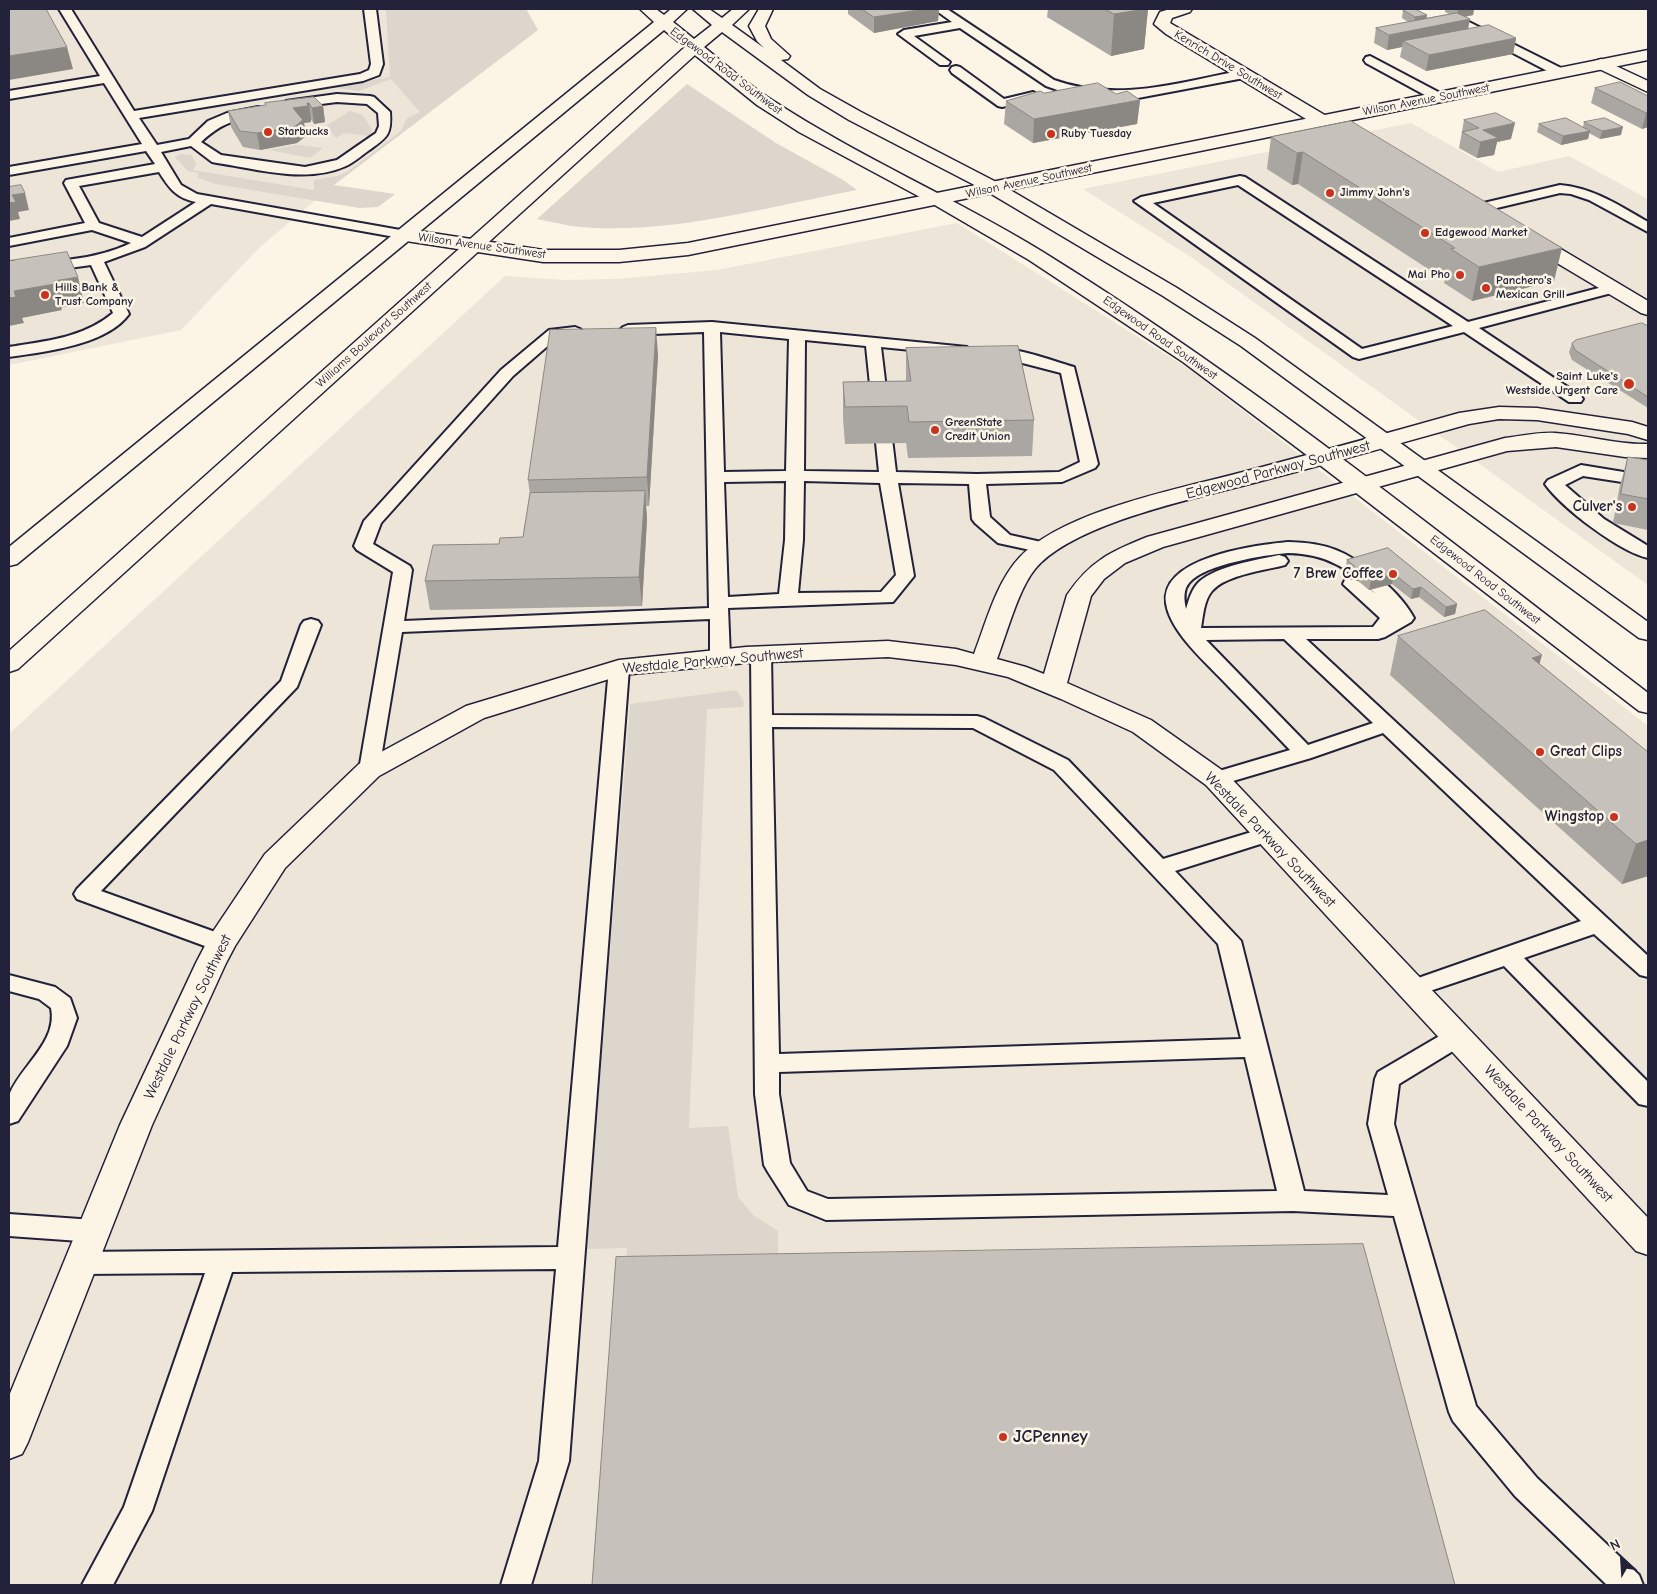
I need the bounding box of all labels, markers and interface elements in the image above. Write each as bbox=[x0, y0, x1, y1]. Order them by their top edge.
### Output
street label: Edgewood Road Southwest bbox=[667, 24, 785, 118]
street label: Kenrich Drive Southwest bbox=[1171, 27, 1285, 103]
street label: Wilson Avenue Southwest bbox=[1361, 81, 1491, 119]
place label: Starbucks bbox=[278, 125, 328, 139]
marker: Starbucks bbox=[262, 126, 274, 138]
place label: Ruby Tuesday bbox=[1061, 127, 1132, 141]
marker: Ruby Tuesday bbox=[1045, 128, 1057, 140]
street label: Wilson Avenue Southwest bbox=[965, 161, 1093, 201]
place label: Jimmy John's bbox=[1340, 186, 1410, 200]
marker: Jimmy John's bbox=[1324, 187, 1336, 199]
place label: Edgewood Market bbox=[1435, 226, 1527, 240]
marker: Edgewood Market bbox=[1419, 227, 1431, 239]
street label: Wilson Avenue Southwest bbox=[417, 230, 547, 262]
place label: Mai Pho bbox=[1408, 268, 1450, 282]
marker: Mai Pho bbox=[1454, 269, 1466, 281]
place label: Panchero's Mexican Grill bbox=[1496, 274, 1565, 302]
street label: Williams Boulevard Southwest bbox=[313, 279, 435, 391]
place label: Hills Bank & Trust Company bbox=[55, 281, 133, 309]
marker: Panchero's Mexican Grill bbox=[1480, 282, 1492, 294]
marker: Hills Bank & Trust Company bbox=[39, 289, 51, 301]
street label: Edgewood Road Southwest bbox=[1100, 293, 1220, 383]
place label: Saint Luke's Westside Urgent Care bbox=[1506, 370, 1618, 398]
marker: Saint Luke's Westside Urgent Care bbox=[1622, 377, 1636, 391]
place label: GreenState Credit Union bbox=[945, 416, 1010, 444]
marker: GreenState Credit Union bbox=[929, 424, 941, 436]
street label: Edgewood Parkway Southwest bbox=[1184, 437, 1372, 503]
place label: Culver's bbox=[1573, 498, 1622, 516]
marker: Culver's bbox=[1626, 501, 1638, 513]
street label: Edgewood Road Southwest bbox=[1427, 532, 1543, 628]
place label: 7 Brew Coffee bbox=[1293, 565, 1383, 583]
marker: 7 Brew Coffee bbox=[1387, 568, 1399, 580]
street label: Westdale Parkway Southwest bbox=[622, 644, 804, 678]
place label: Great Clips bbox=[1550, 743, 1622, 761]
marker: Great Clips bbox=[1534, 746, 1546, 758]
street label: Westdale Parkway Southwest bbox=[1201, 769, 1339, 911]
place label: Wingstop bbox=[1545, 808, 1604, 826]
marker: Wingstop bbox=[1608, 811, 1620, 823]
street label: Westdale Parkway Southwest bbox=[140, 932, 236, 1102]
street label: Westdale Parkway Southwest bbox=[1480, 1062, 1616, 1206]
place label: JCPenney bbox=[1013, 1426, 1088, 1448]
marker: JCPenney bbox=[997, 1431, 1009, 1443]
north arrow bbox=[1597, 1534, 1647, 1584]
text: N bbox=[1607, 1535, 1623, 1555]

